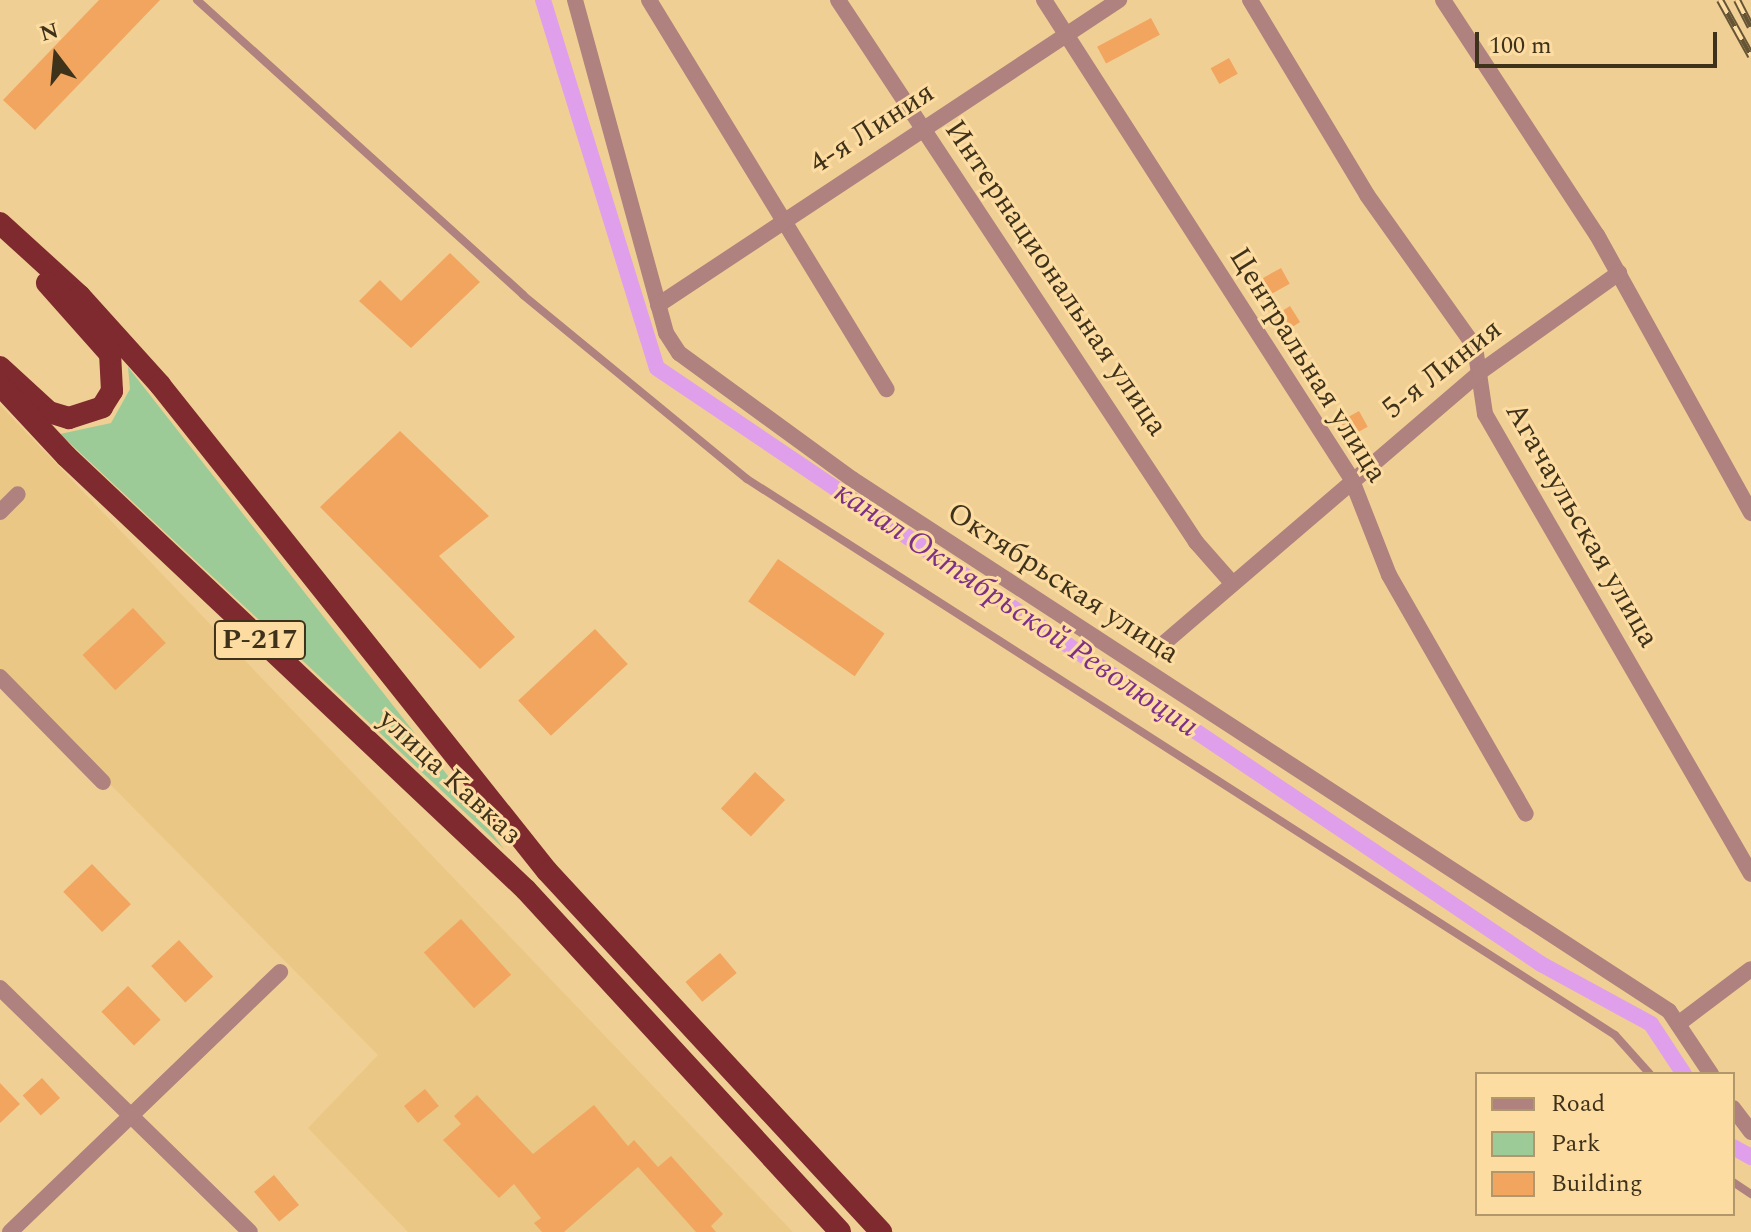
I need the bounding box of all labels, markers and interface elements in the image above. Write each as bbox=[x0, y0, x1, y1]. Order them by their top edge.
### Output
text: N bbox=[36, 14, 62, 51]
north arrow bbox=[16, 16, 96, 96]
scale bar bbox=[1479, 16, 1721, 66]
text: 100 m bbox=[1489, 28, 1552, 64]
street label: 4-я Линия bbox=[803, 74, 941, 182]
street label: Интернациональная улица bbox=[937, 113, 1175, 443]
street label: Центральная улица bbox=[1221, 241, 1395, 489]
street label: 5-я Линия bbox=[1375, 311, 1509, 427]
street label: Агачаульская улица bbox=[1497, 396, 1667, 654]
water label: канал Октябрьской Революции bbox=[827, 474, 1205, 746]
street label: Октябрьская улица bbox=[940, 494, 1186, 672]
road number: Р-217 bbox=[212, 616, 308, 664]
street label: улица Кавказ bbox=[371, 701, 529, 853]
legend bbox=[1475, 1072, 1735, 1216]
text: Road bbox=[1551, 1086, 1605, 1122]
text: Park bbox=[1551, 1126, 1601, 1162]
text: Building bbox=[1551, 1166, 1643, 1202]

